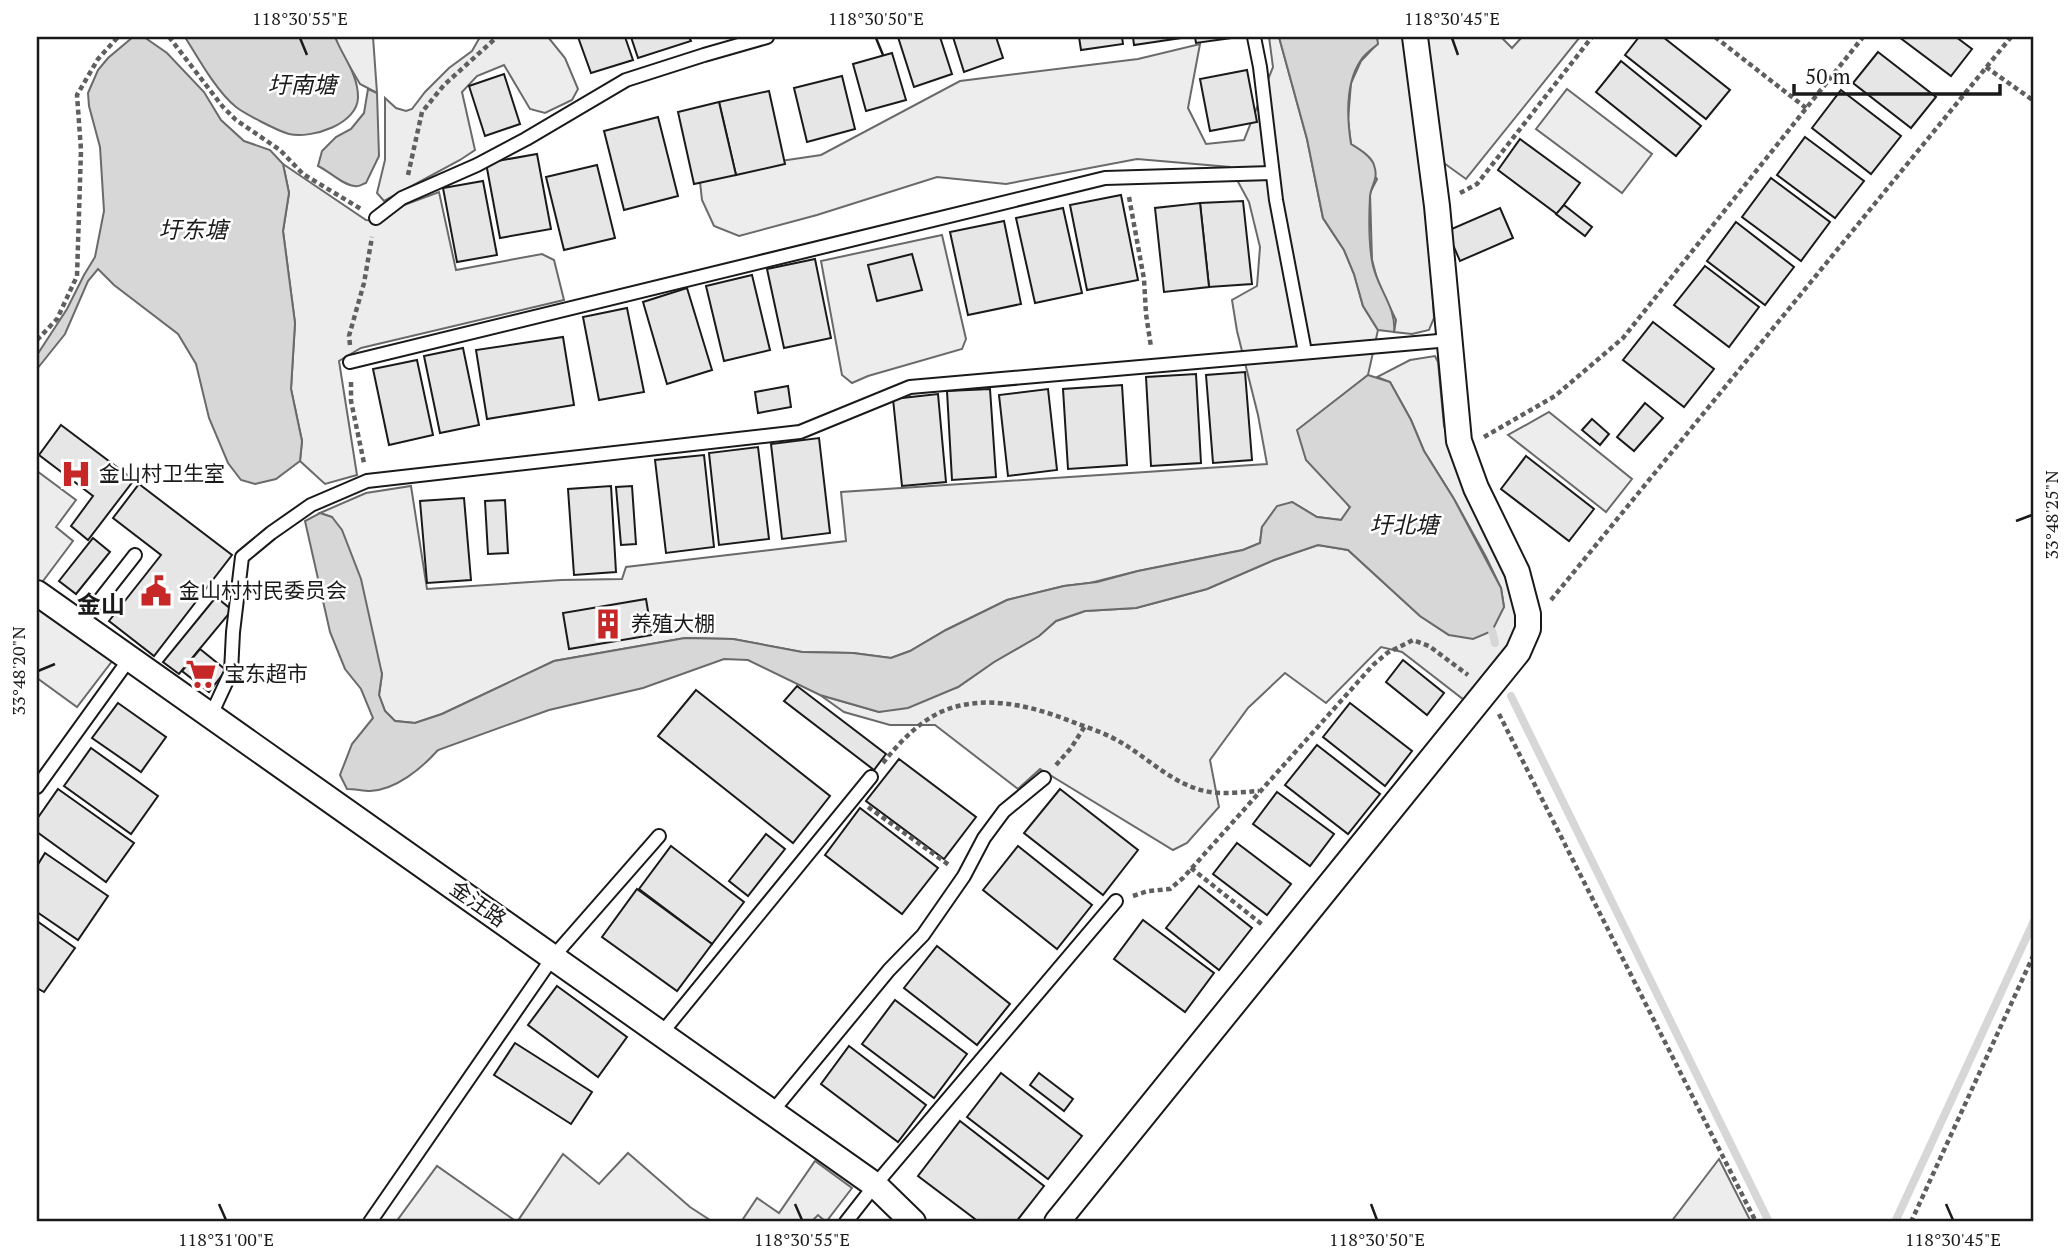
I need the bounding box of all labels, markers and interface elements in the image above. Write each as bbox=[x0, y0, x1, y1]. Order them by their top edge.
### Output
text: 118°30'55"E bbox=[252, 6, 348, 30]
text: 118°30'50"E bbox=[828, 6, 924, 30]
text: 118°30'45"E bbox=[1404, 6, 1500, 30]
scale bar bbox=[1794, 52, 2001, 96]
text: 50 m bbox=[1805, 62, 1851, 90]
water label: 圩南塘 bbox=[268, 69, 341, 100]
water label: 圩东塘 bbox=[159, 214, 232, 245]
hospital icon: 金山村卫生室 bbox=[59, 457, 93, 491]
place label: 金山村卫生室 bbox=[99, 459, 225, 487]
text: 33°48'25"N bbox=[2039, 470, 2063, 560]
water label: 圩北塘 bbox=[1370, 509, 1443, 540]
public building icon: 金山村村民委员会 bbox=[139, 574, 173, 608]
place label: 金山村村民委员会 bbox=[179, 576, 347, 604]
district label: 金山 bbox=[77, 588, 125, 620]
building icon: 养殖大棚 bbox=[591, 607, 625, 641]
place label: 养殖大棚 bbox=[631, 609, 715, 637]
text: 33°48'20"N bbox=[6, 626, 30, 716]
supermarket icon: 宝东超市 bbox=[184, 657, 218, 691]
place label: 宝东超市 bbox=[224, 659, 308, 687]
street label: 金汪路 bbox=[445, 874, 512, 933]
text: 118°31'00"E bbox=[178, 1227, 274, 1251]
text: 118°30'55"E bbox=[754, 1227, 850, 1251]
text: 118°30'50"E bbox=[1329, 1227, 1425, 1251]
text: 118°30'45"E bbox=[1905, 1227, 2001, 1251]

